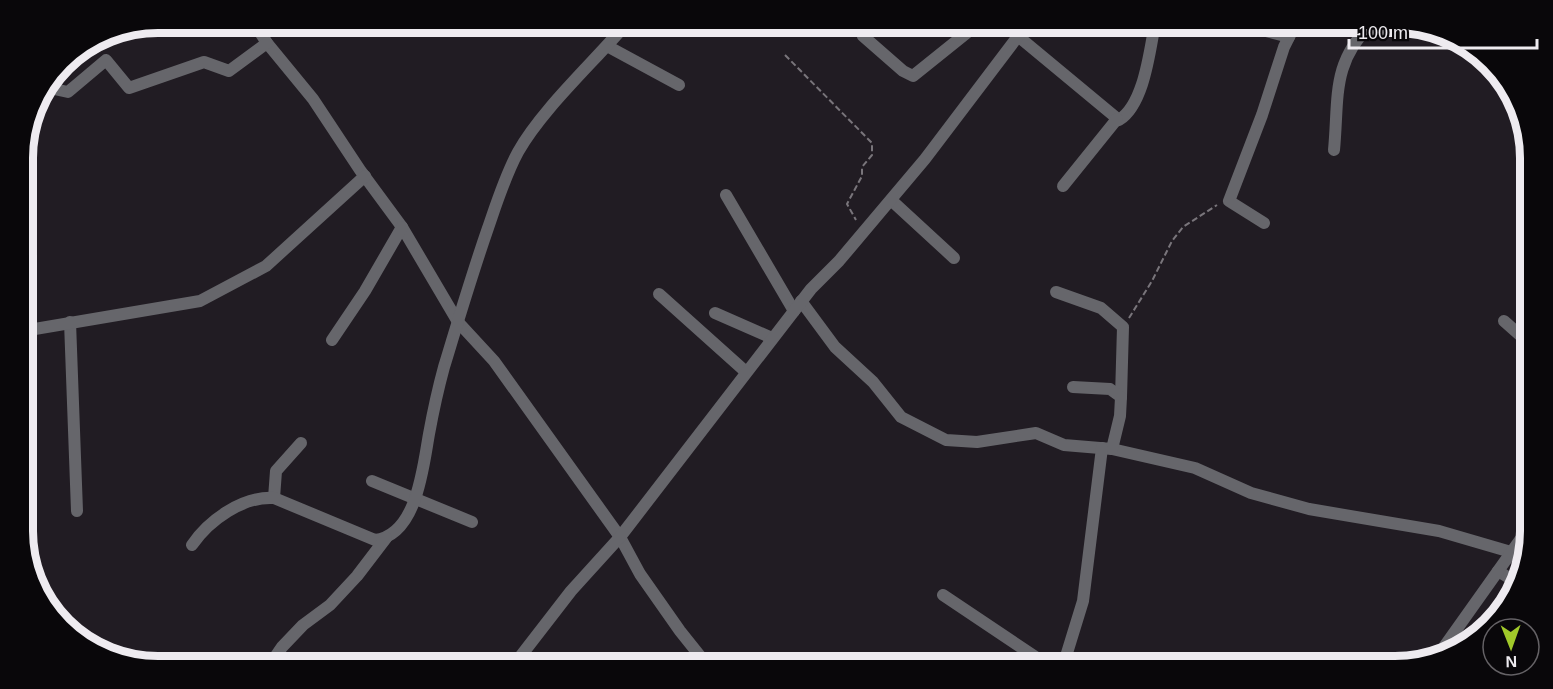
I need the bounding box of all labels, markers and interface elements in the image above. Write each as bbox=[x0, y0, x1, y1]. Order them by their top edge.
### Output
scale bar bbox=[1349, 12, 1536, 50]
text: 100 m bbox=[1358, 23, 1408, 43]
north arrow bbox=[1481, 617, 1541, 677]
text: N bbox=[1505, 653, 1517, 670]

